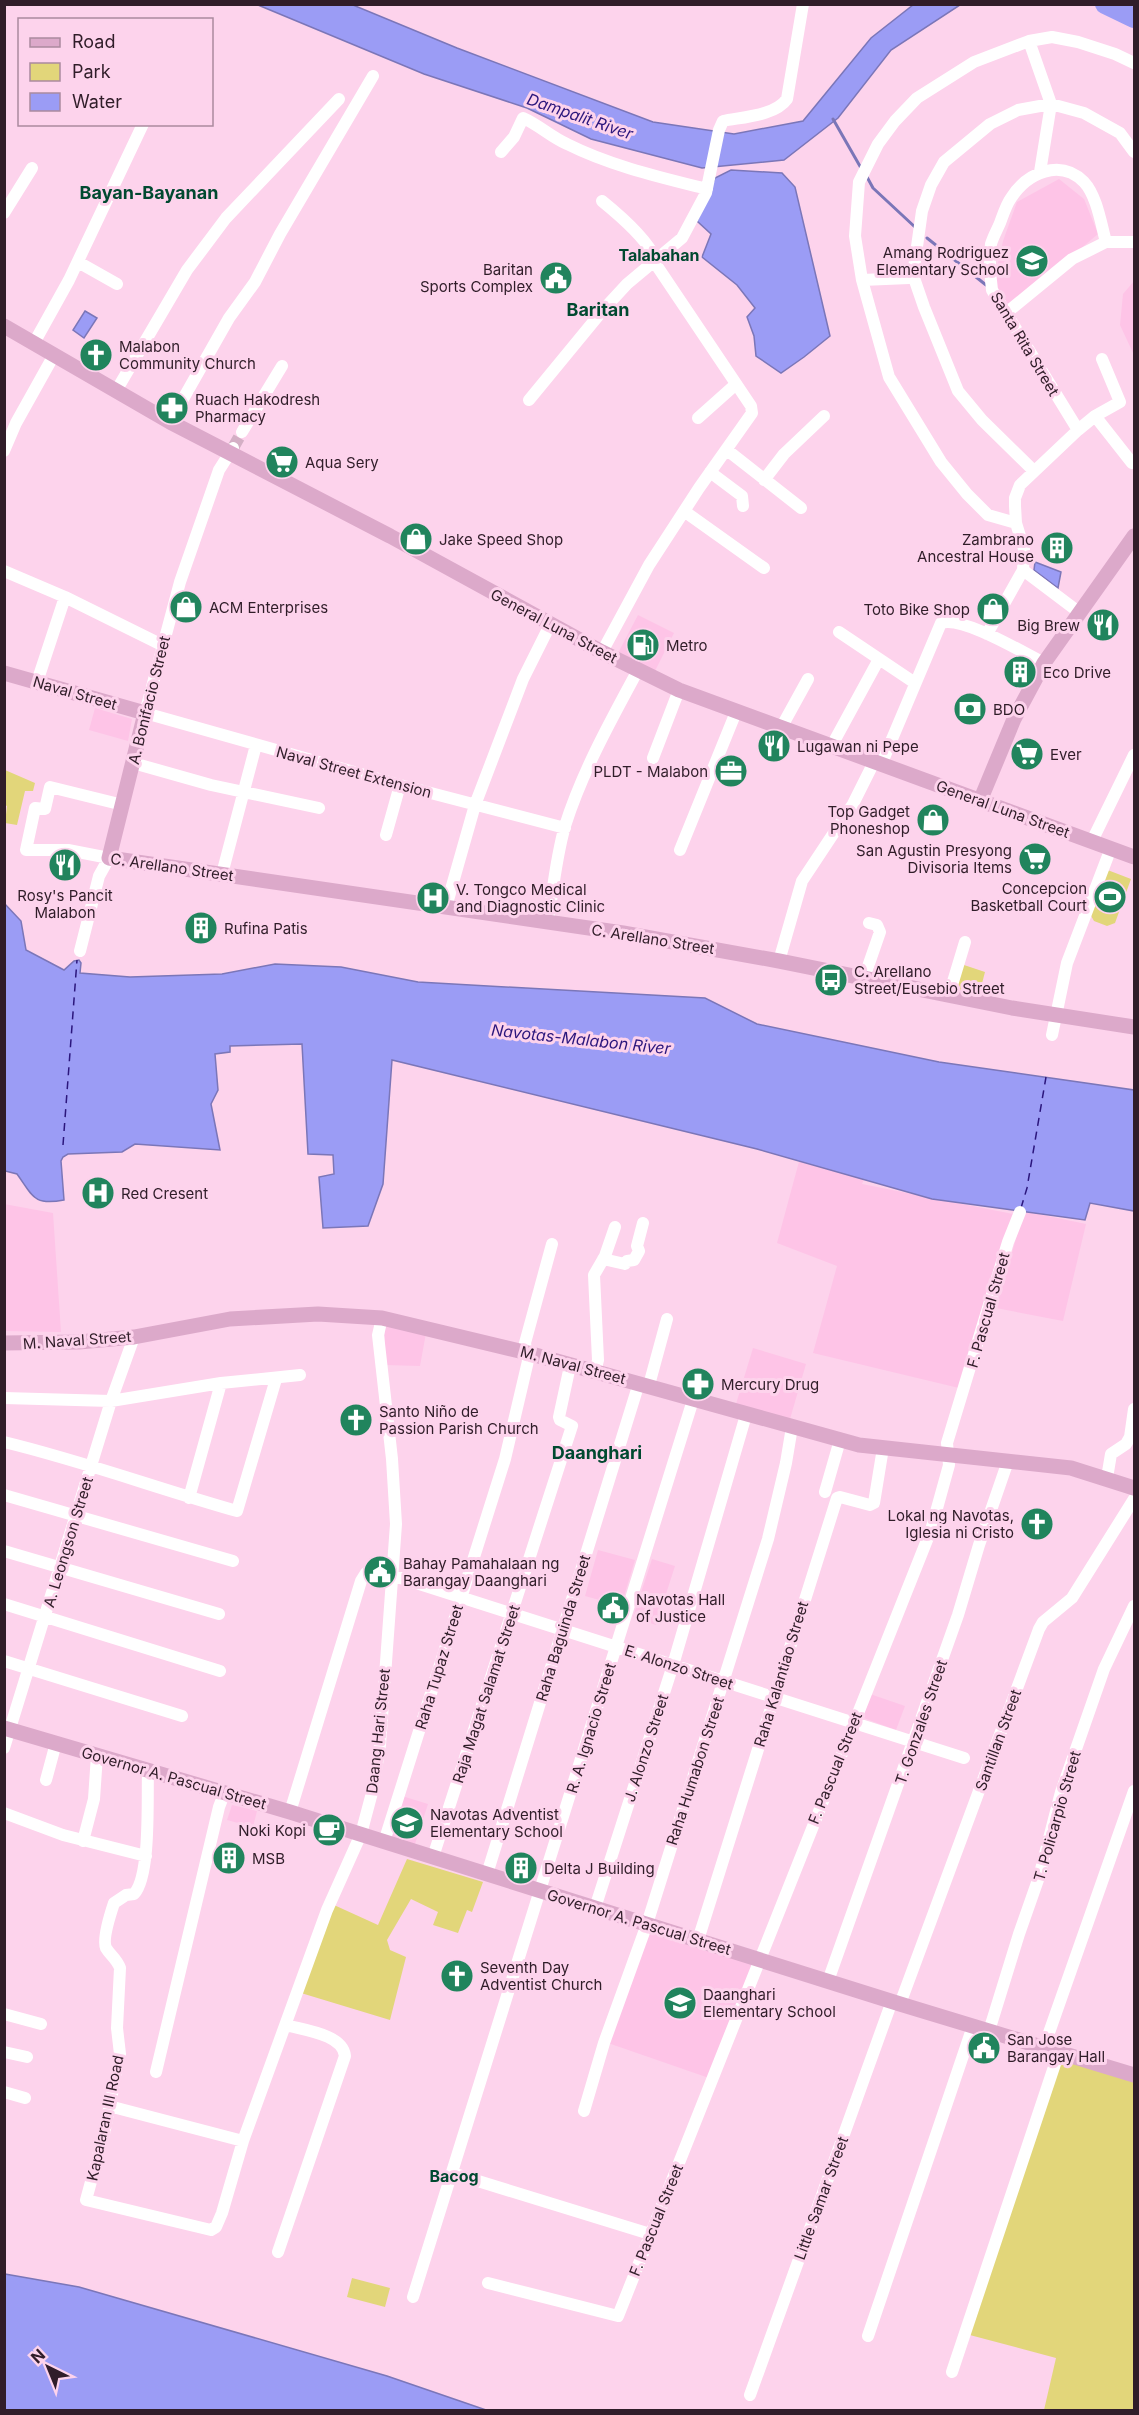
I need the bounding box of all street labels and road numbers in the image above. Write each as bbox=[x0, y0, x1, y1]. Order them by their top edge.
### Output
street label: Santa Rita Street bbox=[987, 289, 1064, 399]
street label: General Luna Street bbox=[487, 585, 621, 667]
street label: A. Bonifacio Street bbox=[124, 634, 174, 766]
street label: Naval Street bbox=[31, 672, 119, 714]
street label: Naval Street Extension bbox=[274, 742, 434, 802]
street label: General Luna Street bbox=[934, 776, 1072, 842]
street label: C. Arellano Street bbox=[109, 849, 235, 885]
street label: C. Arellano Street bbox=[590, 920, 716, 958]
street label: F. Pascual Street bbox=[962, 1250, 1014, 1370]
street label: M. Naval Street bbox=[22, 1327, 132, 1353]
street label: M. Naval Street bbox=[518, 1342, 628, 1388]
street label: A. Leongson Street bbox=[39, 1474, 97, 1610]
street label: Raha Baguinda Street bbox=[532, 1552, 594, 1704]
street label: Raha Kalantiao Street bbox=[750, 1599, 812, 1749]
street label: Raha Tupaz Street bbox=[411, 1602, 467, 1732]
street label: Raja Magat Salamat Street bbox=[448, 1602, 524, 1785]
street label: E. Alonzo Street bbox=[622, 1641, 736, 1694]
street label: T. Gonzales Street bbox=[891, 1657, 951, 1787]
street label: R. A. Ignacio Street bbox=[562, 1660, 620, 1795]
street label: Daang Hari Street bbox=[362, 1667, 394, 1794]
street label: Santillan Street bbox=[971, 1687, 1025, 1793]
street label: J. Alonzo Street bbox=[620, 1692, 672, 1804]
street label: Raha Humabon Street bbox=[662, 1694, 728, 1847]
street label: F. Pascual Street bbox=[804, 1709, 866, 1827]
street label: Governor A. Pascual Street bbox=[79, 1743, 269, 1814]
street label: T. Policarpio Street bbox=[1029, 1748, 1085, 1883]
street label: Governor A. Pascual Street bbox=[545, 1885, 733, 1959]
street label: Kapalaran Ⅲ Road bbox=[82, 2053, 128, 2183]
street label: Little Samar Street bbox=[790, 2134, 852, 2262]
street label: F. Pascual Street bbox=[625, 2161, 687, 2279]

